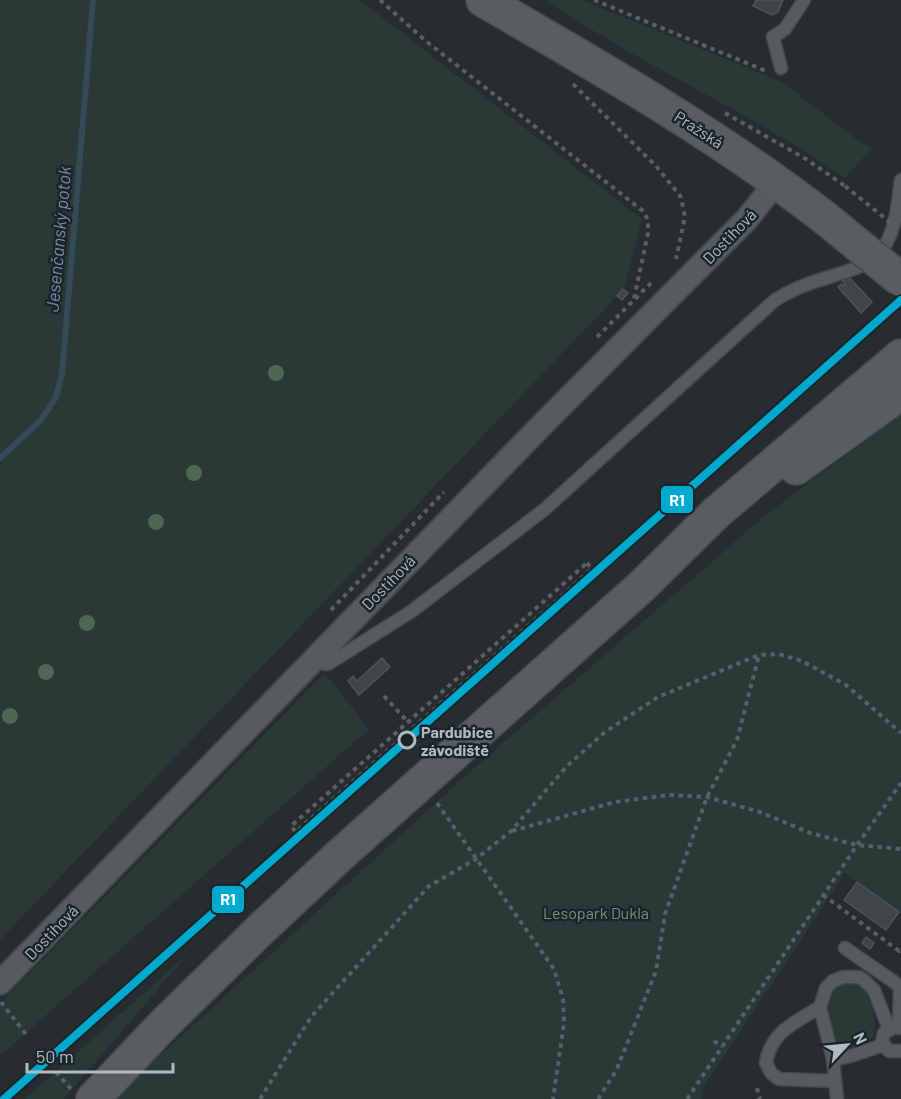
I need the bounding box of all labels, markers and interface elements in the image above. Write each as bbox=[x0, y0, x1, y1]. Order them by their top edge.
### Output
street label: Pražská bbox=[671, 106, 727, 152]
water label: Jesenčanský potok bbox=[41, 165, 75, 313]
street label: Dostihová bbox=[698, 205, 760, 267]
line badge: R1 bbox=[660, 485, 694, 514]
text: R1 bbox=[669, 490, 685, 509]
street label: Dostihová bbox=[357, 551, 419, 613]
place label: Pardubice závodiště bbox=[421, 722, 493, 759]
marker: Pardubice závodiště bbox=[398, 731, 416, 749]
line badge: R1 bbox=[211, 885, 245, 914]
text: R1 bbox=[220, 889, 236, 908]
street label: Dostihová bbox=[20, 901, 82, 963]
park label: Lesopark Dukla bbox=[543, 903, 649, 922]
north arrow bbox=[817, 1015, 877, 1075]
text: N bbox=[850, 1029, 872, 1047]
scale bar bbox=[27, 1036, 172, 1074]
text: 50 m bbox=[36, 1045, 74, 1067]

